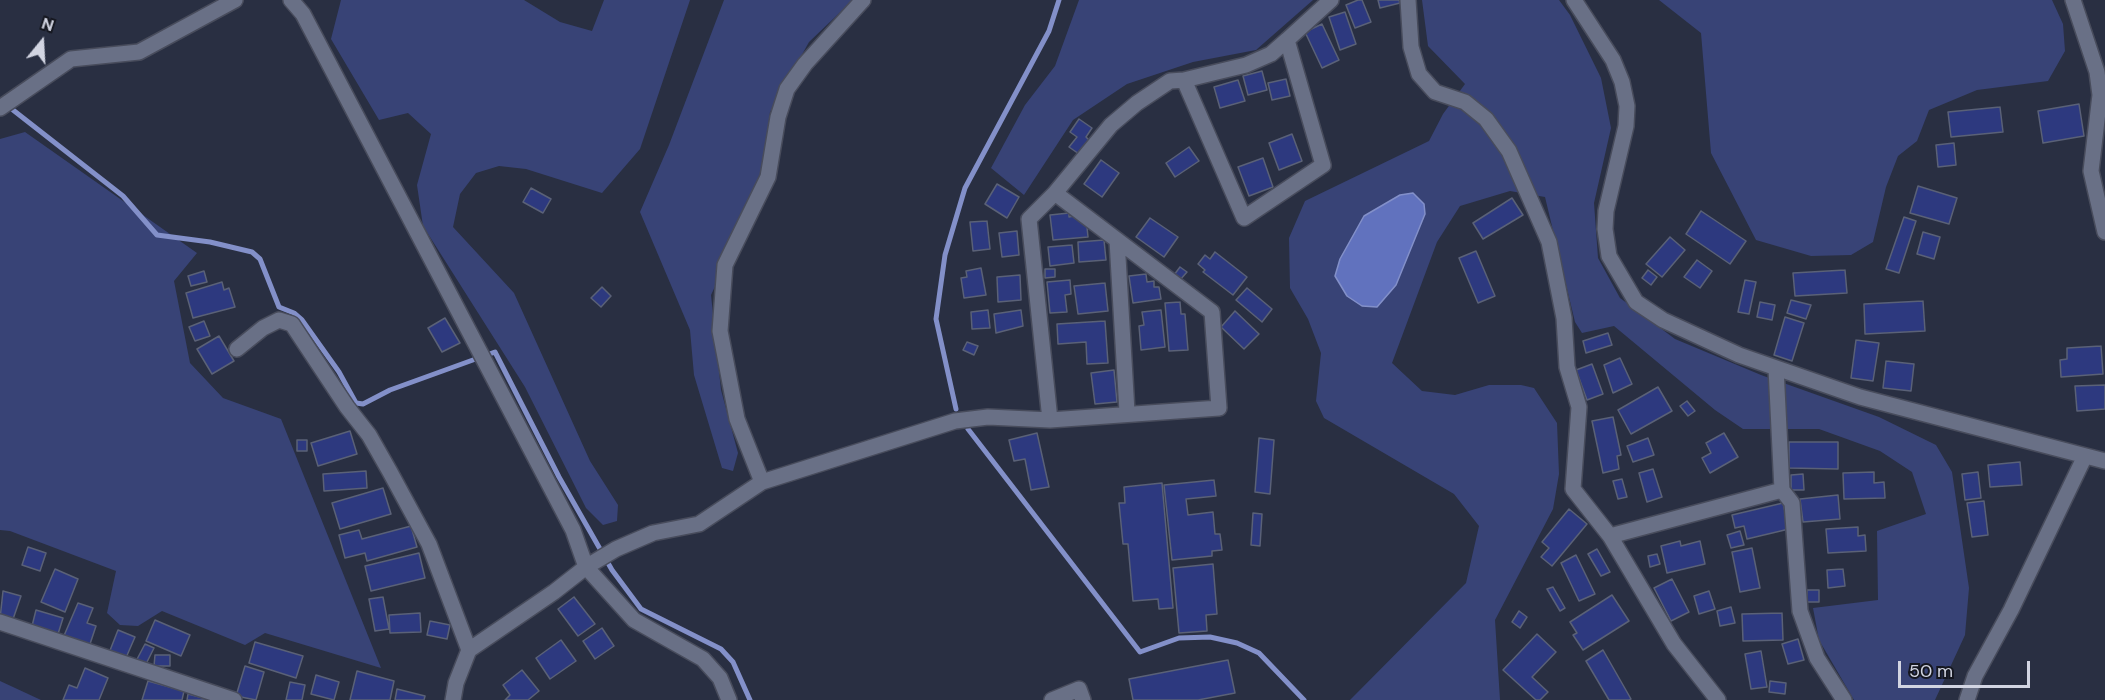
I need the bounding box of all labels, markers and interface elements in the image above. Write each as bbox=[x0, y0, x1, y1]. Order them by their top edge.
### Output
north arrow bbox=[12, 12, 72, 72]
text: N bbox=[39, 13, 57, 36]
scale bar bbox=[1901, 649, 2033, 687]
text: 50 m bbox=[1909, 659, 1953, 683]

